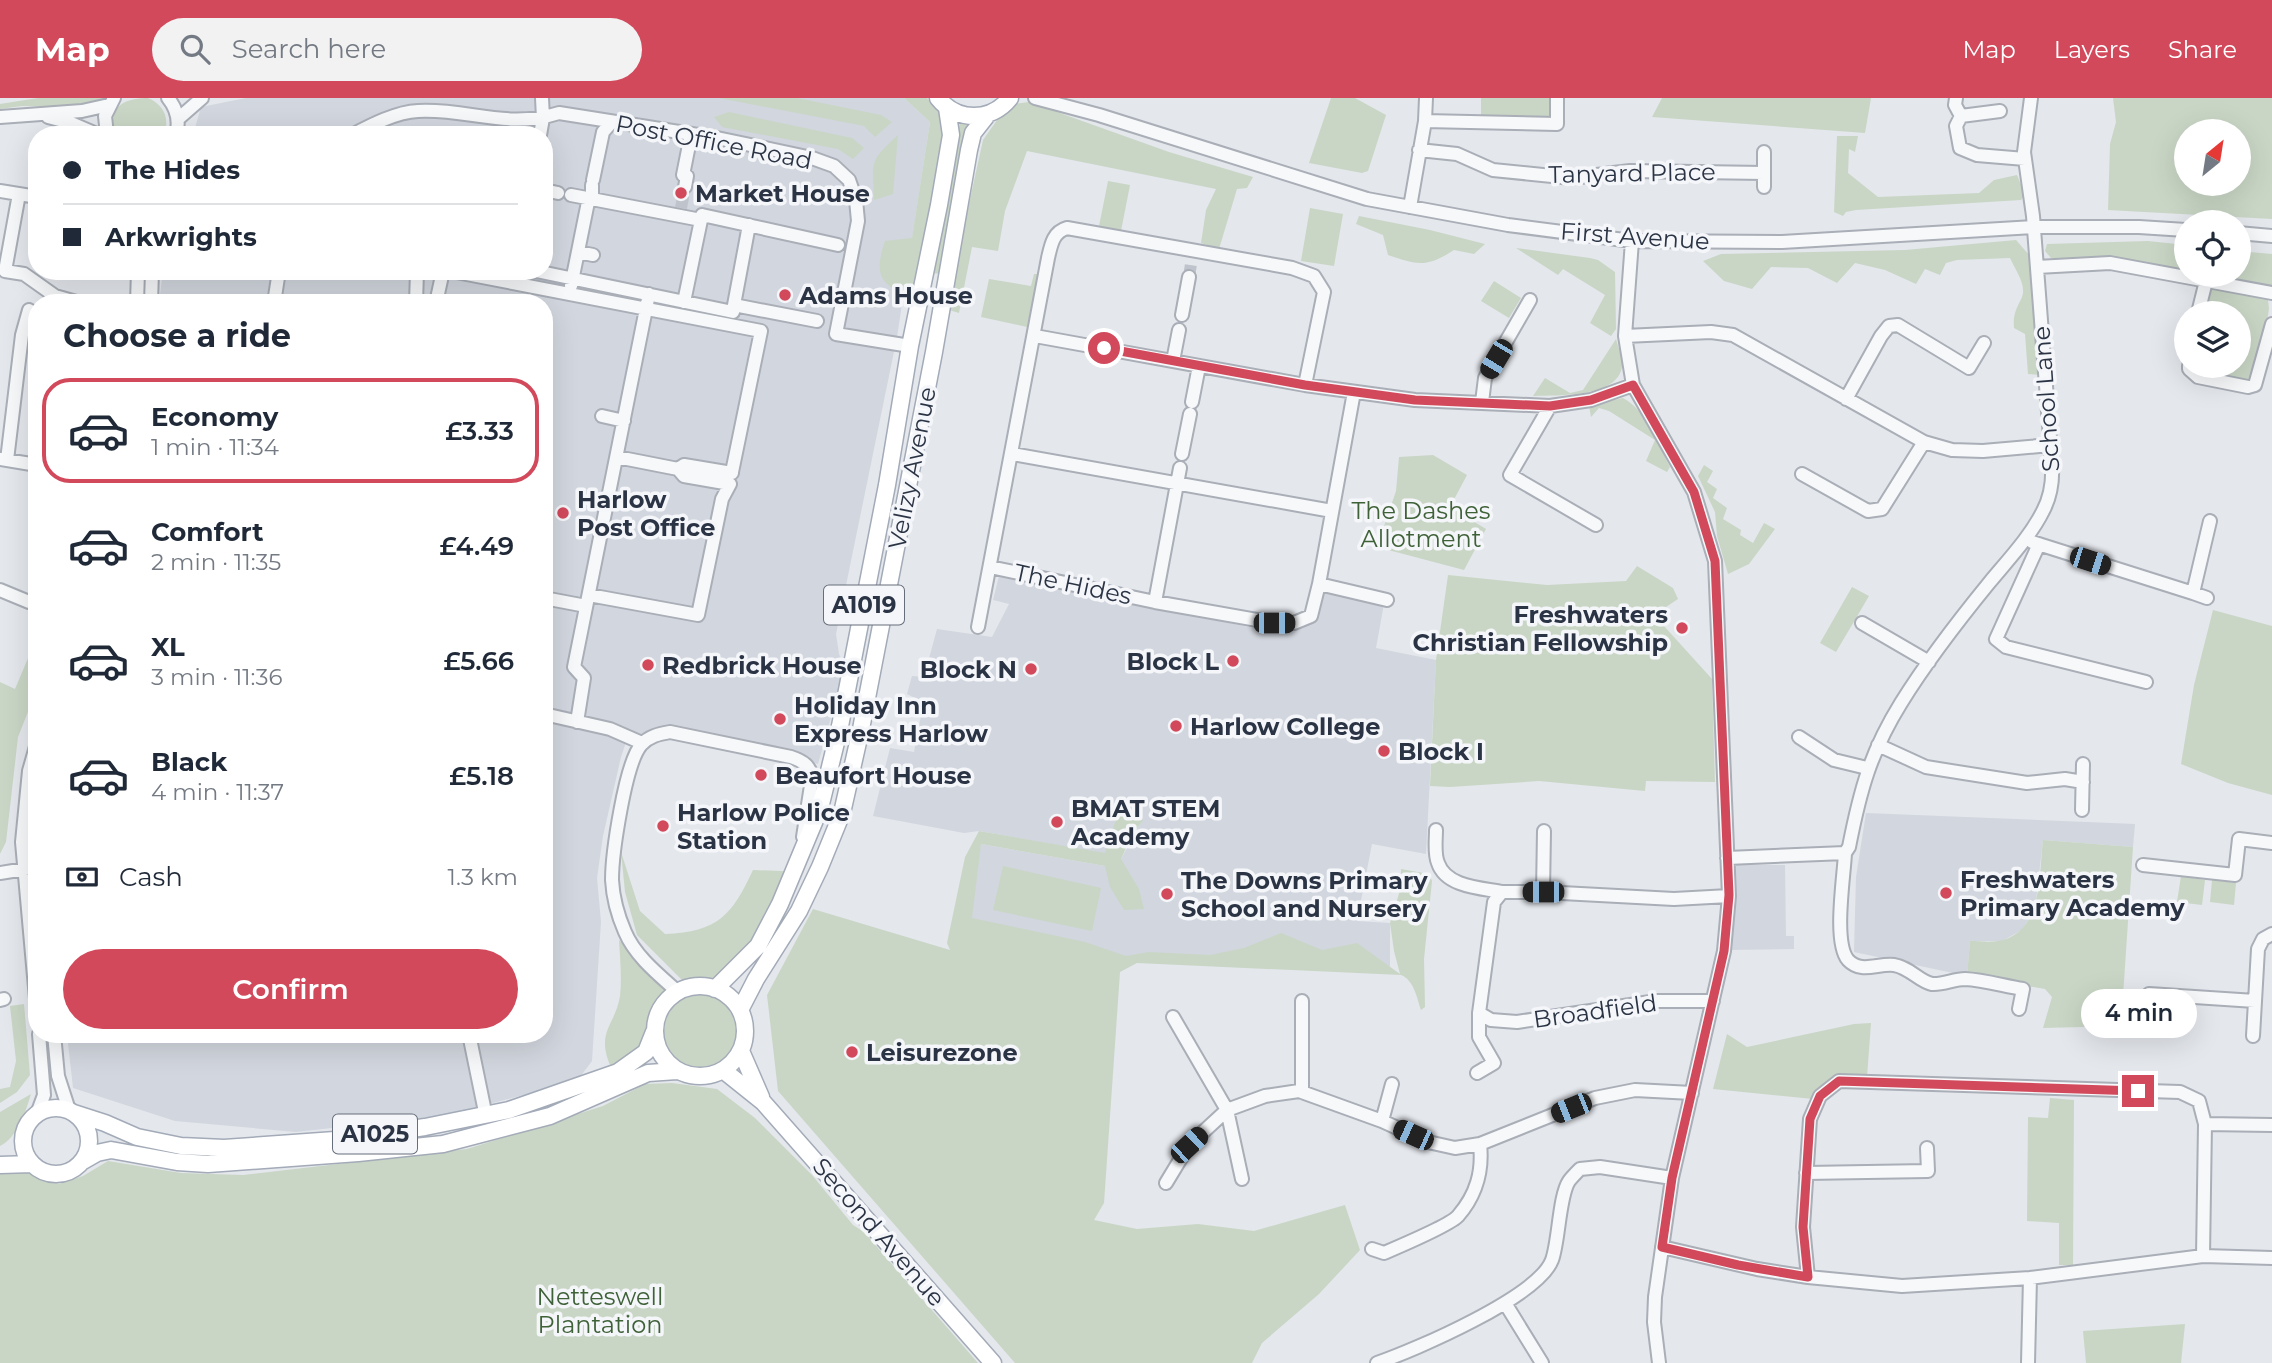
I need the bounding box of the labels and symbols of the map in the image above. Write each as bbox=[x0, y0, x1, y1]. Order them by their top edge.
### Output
street label: Post Office Road bbox=[613, 109, 815, 175]
north arrow bbox=[2174, 119, 2250, 196]
street label: Tanyard Place bbox=[1548, 157, 1716, 189]
place label: Market House bbox=[695, 179, 870, 208]
marker: Market House bbox=[673, 185, 689, 201]
street label: First Avenue bbox=[1559, 216, 1711, 256]
place label: Adams House bbox=[798, 281, 973, 310]
marker: Adams House bbox=[777, 287, 793, 303]
street label: School Lane bbox=[2026, 325, 2066, 473]
route start bbox=[1088, 332, 1120, 364]
car bbox=[1477, 336, 1516, 382]
street label: Velizy Avenue bbox=[882, 384, 942, 552]
place label: Harlow Post Office bbox=[577, 485, 715, 542]
park label: The Dashes Allotment bbox=[1352, 496, 1490, 553]
marker: Harlow Post Office bbox=[555, 505, 571, 521]
car bbox=[2067, 545, 2114, 577]
street label: The Hides bbox=[1012, 557, 1134, 611]
road number: A1019 bbox=[824, 586, 904, 624]
place label: Freshwaters Christian Fellowship bbox=[1413, 600, 1668, 657]
car bbox=[1254, 613, 1296, 634]
marker: Freshwaters Christian Fellowship bbox=[1674, 620, 1690, 636]
place label: Block L bbox=[1127, 647, 1219, 676]
place label: Redbrick House bbox=[662, 651, 862, 680]
marker: Block L bbox=[1225, 653, 1241, 669]
place label: Block N bbox=[920, 655, 1017, 684]
marker: Redbrick House bbox=[640, 657, 656, 673]
marker: Block N bbox=[1023, 661, 1039, 677]
place label: Holiday Inn Express Harlow bbox=[794, 691, 988, 748]
marker: Holiday Inn Express Harlow bbox=[772, 711, 788, 727]
place label: Harlow College bbox=[1190, 712, 1381, 741]
marker: Harlow College bbox=[1168, 718, 1184, 734]
place label: Block I bbox=[1398, 737, 1484, 766]
marker: Block I bbox=[1376, 743, 1392, 759]
place label: Beaufort House bbox=[775, 761, 972, 790]
marker: Beaufort House bbox=[753, 767, 769, 783]
place label: BMAT STEM Academy bbox=[1070, 794, 1220, 851]
place label: Harlow Police Station bbox=[677, 798, 850, 855]
marker: BMAT STEM Academy bbox=[1049, 814, 1065, 830]
marker: Harlow Police Station bbox=[655, 818, 671, 834]
place label: Freshwaters Primary Academy bbox=[1960, 865, 2185, 922]
place label: The Downs Primary School and Nursery bbox=[1181, 866, 1428, 923]
car bbox=[1523, 882, 1565, 903]
marker: Freshwaters Primary Academy bbox=[1938, 885, 1954, 901]
marker: The Downs Primary School and Nursery bbox=[1159, 886, 1175, 902]
street label: Broadfield bbox=[1531, 988, 1659, 1034]
callout: 4 min bbox=[2080, 990, 2196, 1038]
place label: Leisurezone bbox=[866, 1038, 1018, 1067]
marker: Leisurezone bbox=[844, 1044, 860, 1060]
route end bbox=[2122, 1075, 2154, 1107]
car bbox=[1548, 1090, 1595, 1126]
road number: A1025 bbox=[333, 1114, 417, 1154]
car bbox=[1390, 1117, 1437, 1153]
car bbox=[1167, 1123, 1212, 1167]
street label: Second Avenue bbox=[807, 1152, 951, 1312]
park label: Netteswell Plantation bbox=[537, 1282, 663, 1339]

